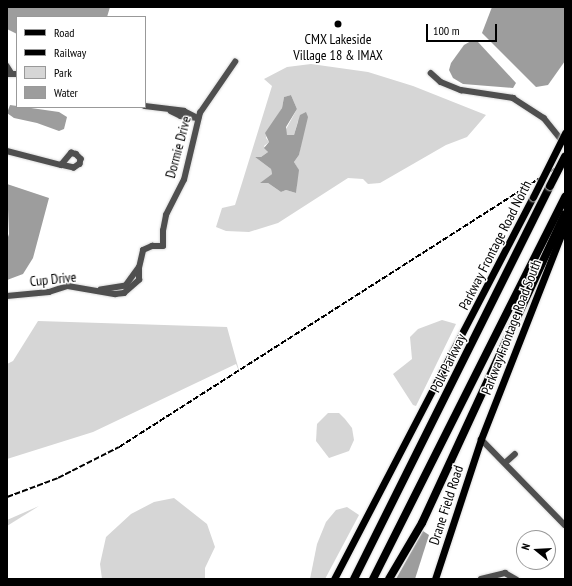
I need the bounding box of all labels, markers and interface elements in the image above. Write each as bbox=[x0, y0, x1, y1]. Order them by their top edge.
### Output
legend bbox=[16, 16, 146, 108]
scale bar bbox=[428, 16, 499, 42]
marker: CMX Lakeside Village 18 & IMAX bbox=[333, 19, 343, 29]
text: 100 m bbox=[433, 23, 460, 38]
text: Road bbox=[54, 25, 74, 40]
place label: CMX Lakeside Village 18 & IMAX bbox=[293, 31, 383, 64]
text: Railway bbox=[54, 45, 86, 60]
text: Park bbox=[54, 65, 72, 80]
text: Water bbox=[54, 85, 78, 100]
street label: Dormie Drive bbox=[162, 114, 194, 180]
street label: Parkway Frontage Road North bbox=[455, 177, 535, 313]
street label: Parkway Frontage Road South bbox=[477, 257, 545, 397]
street label: Cup Drive bbox=[29, 268, 77, 290]
street label: Polk Parkway bbox=[427, 331, 469, 395]
street label: Drane Field Road bbox=[425, 463, 467, 547]
north arrow bbox=[516, 530, 556, 570]
text: N bbox=[518, 542, 533, 552]

